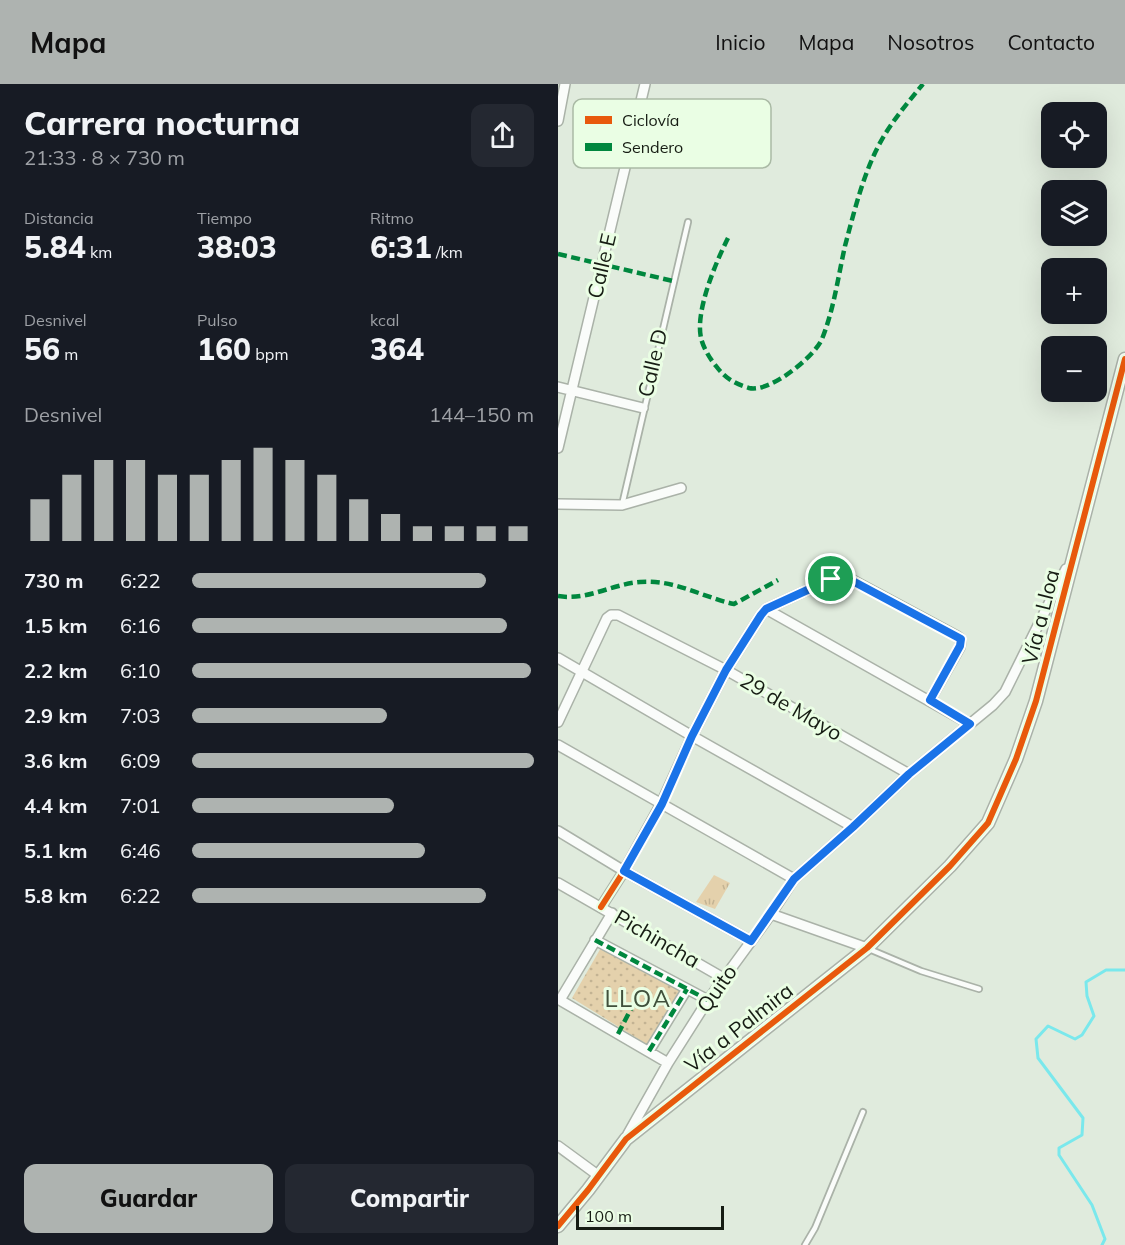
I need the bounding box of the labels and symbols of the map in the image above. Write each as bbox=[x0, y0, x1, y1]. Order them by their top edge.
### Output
legend bbox=[573, 99, 771, 168]
text: Ciclovía bbox=[622, 110, 679, 130]
text: Sendero bbox=[622, 137, 683, 157]
street label: Calle E bbox=[581, 231, 621, 301]
street label: Calle D bbox=[632, 326, 672, 399]
pin bbox=[805, 553, 856, 604]
street label: Vía a Lloa bbox=[1016, 567, 1064, 667]
street label: 29 de Mayo bbox=[736, 666, 847, 746]
street label: Pichincha bbox=[610, 903, 705, 973]
street label: Quito bbox=[690, 959, 742, 1017]
street label: Vía a Palmira bbox=[679, 977, 798, 1078]
district label: LLOA bbox=[604, 983, 672, 1013]
scale bar bbox=[576, 1203, 724, 1230]

